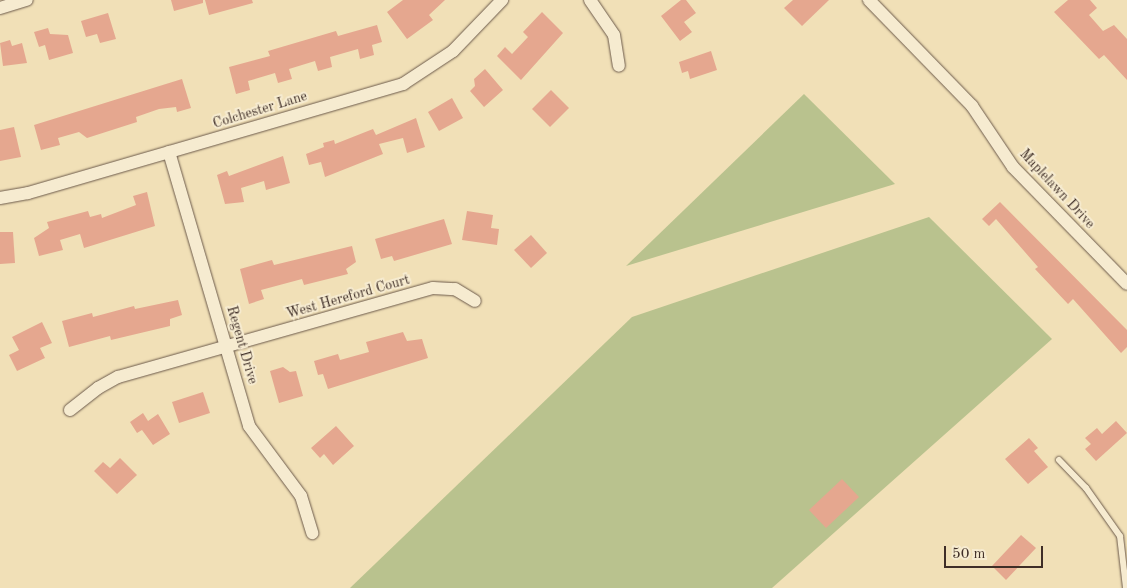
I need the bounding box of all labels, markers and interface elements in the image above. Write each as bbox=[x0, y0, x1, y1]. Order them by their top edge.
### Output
street label: Colchester Lane bbox=[211, 88, 309, 132]
street label: Maplelawn Drive bbox=[1016, 146, 1098, 232]
street label: West Hereford Court bbox=[284, 271, 412, 323]
street label: Regent Drive bbox=[223, 304, 261, 386]
scale bar bbox=[947, 536, 1046, 568]
text: 50 m bbox=[952, 547, 986, 562]

